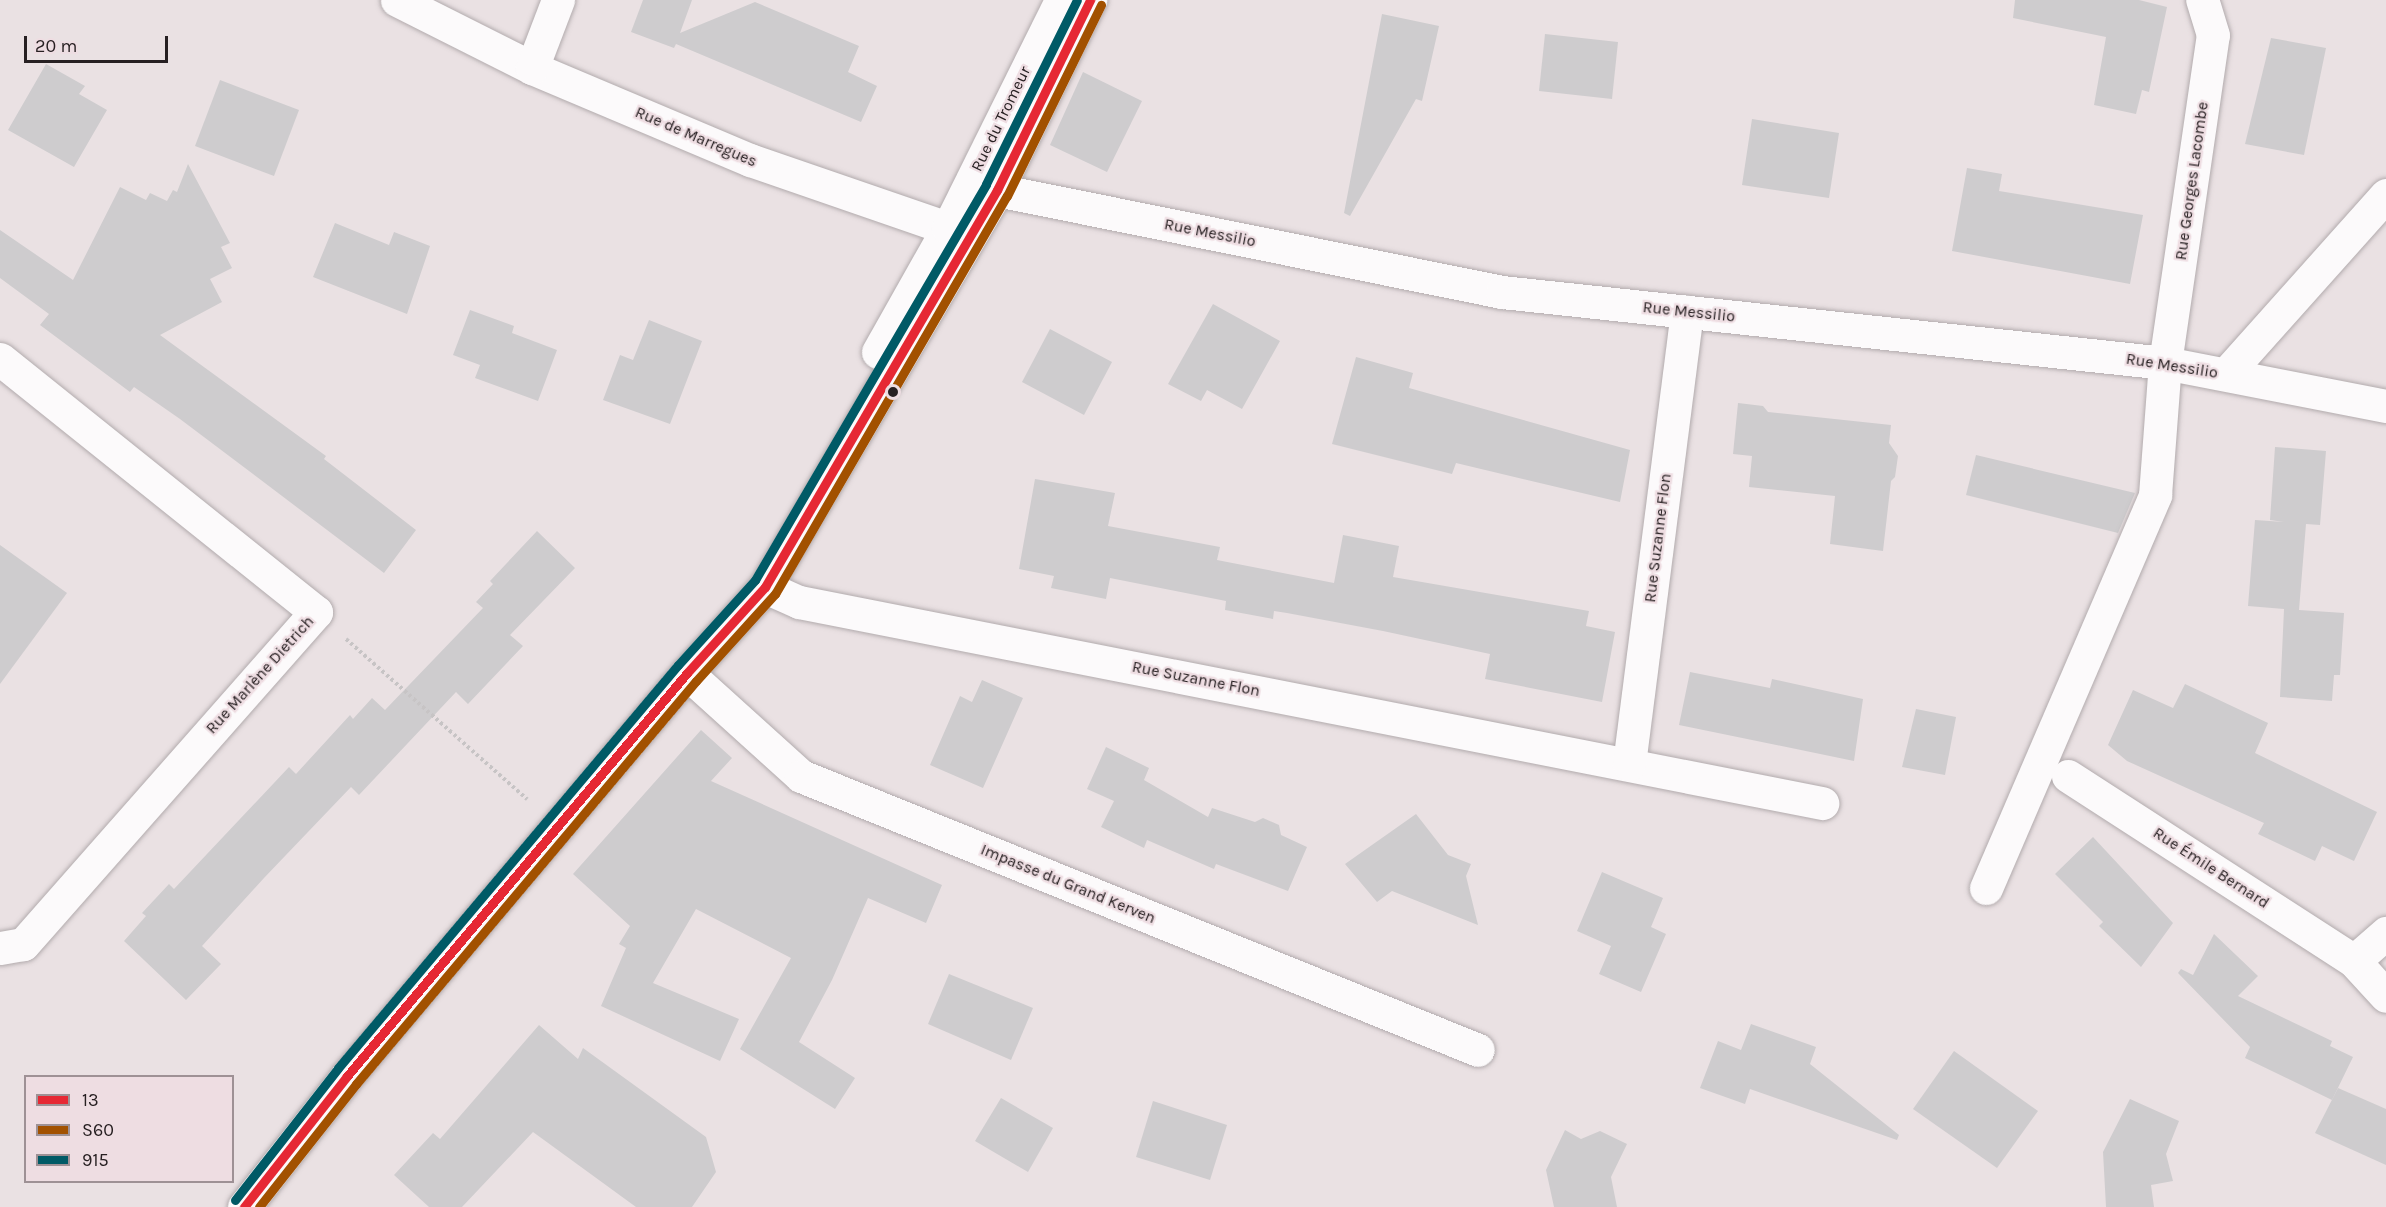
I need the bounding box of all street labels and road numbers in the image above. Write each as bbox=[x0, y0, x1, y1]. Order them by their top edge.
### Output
street label: Rue du Tromeur bbox=[967, 63, 1035, 175]
street label: Rue Georges Lacombe bbox=[2171, 101, 2213, 261]
street label: Rue de Marregues bbox=[632, 103, 760, 171]
street label: Rue Messilio bbox=[1163, 215, 1257, 251]
street label: Rue Messilio bbox=[1642, 298, 1736, 326]
street label: Rue Messilio bbox=[2125, 349, 2219, 383]
street label: Rue Suzanne Flon bbox=[1641, 472, 1675, 604]
street label: Rue Marlène Dietrich bbox=[202, 612, 318, 738]
street label: Rue Suzanne Flon bbox=[1130, 657, 1262, 701]
street label: Rue Émile Bernard bbox=[2149, 823, 2273, 913]
street label: Impasse du Grand Kerven bbox=[978, 840, 1158, 928]

